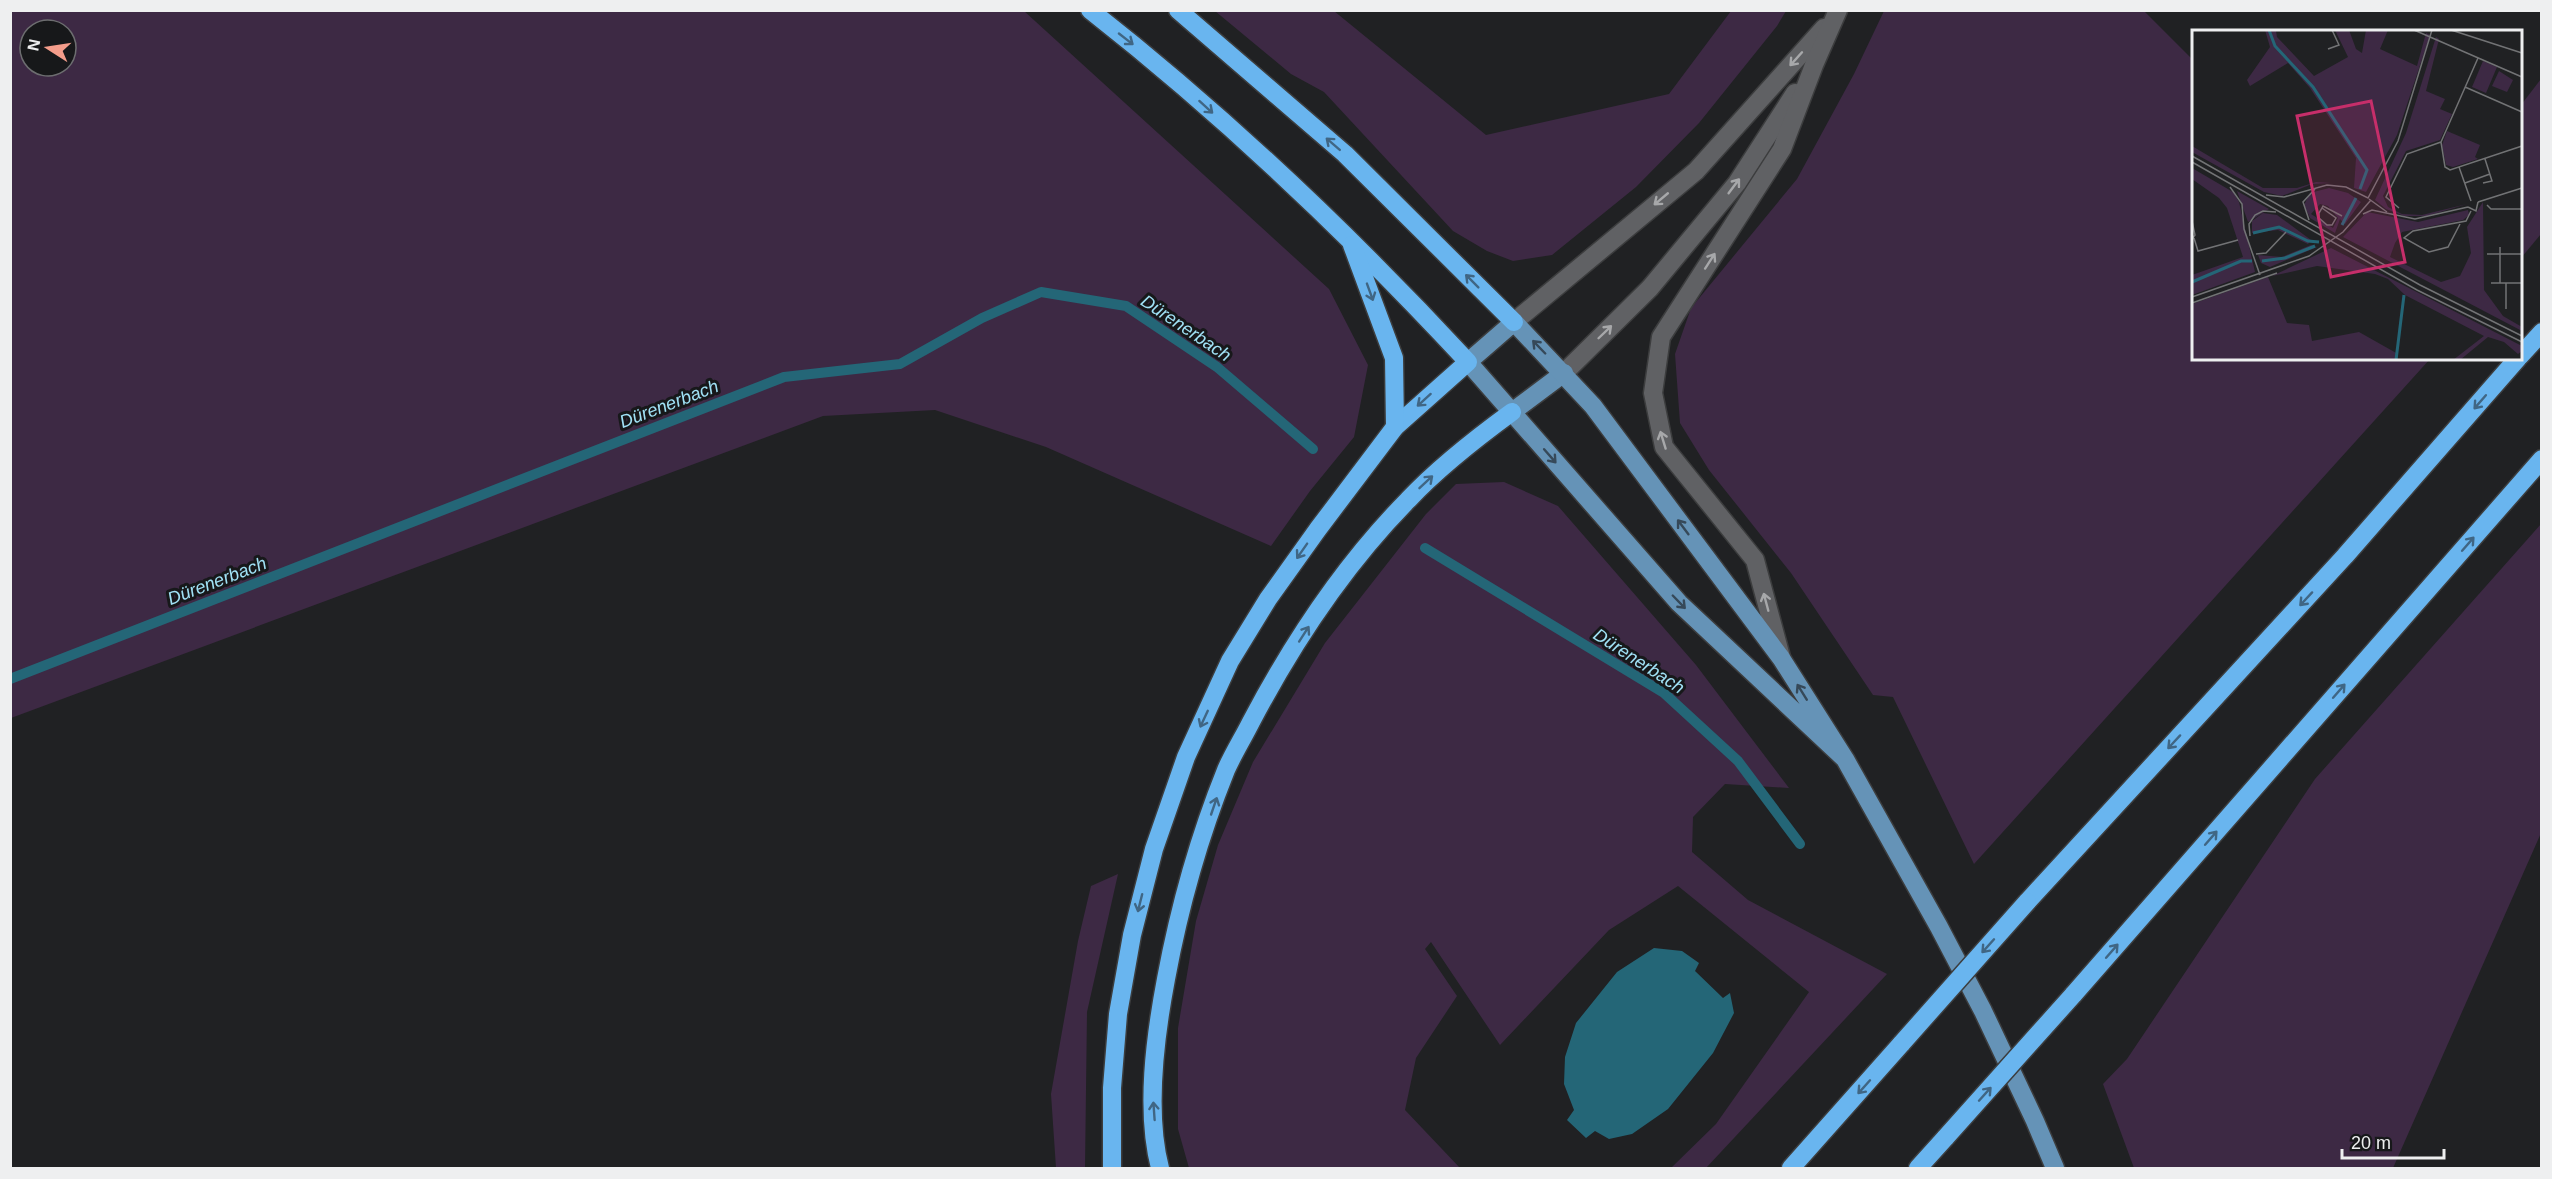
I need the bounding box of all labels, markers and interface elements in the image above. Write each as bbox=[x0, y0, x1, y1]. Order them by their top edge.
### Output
north arrow bbox=[18, 18, 78, 78]
inset map bbox=[2192, 30, 2522, 360]
one-way arrow bbox=[1118, 33, 1134, 46]
text: N bbox=[24, 38, 43, 52]
one-way arrow bbox=[1789, 51, 1803, 66]
one-way arrow bbox=[1198, 100, 1213, 114]
one-way arrow bbox=[1326, 137, 1341, 151]
one-way arrow bbox=[1728, 178, 1741, 194]
one-way arrow bbox=[1654, 192, 1669, 206]
one-way arrow bbox=[1704, 253, 1716, 270]
one-way arrow bbox=[1465, 273, 1480, 288]
one-way arrow bbox=[1365, 283, 1376, 301]
water label: Dürenerbach bbox=[1137, 291, 1235, 365]
one-way arrow bbox=[1598, 324, 1613, 339]
one-way arrow bbox=[1531, 340, 1546, 355]
water label: Dürenerbach bbox=[617, 376, 721, 432]
one-way arrow bbox=[1417, 393, 1432, 407]
one-way arrow bbox=[2473, 394, 2487, 410]
one-way arrow bbox=[1657, 431, 1668, 450]
one-way arrow bbox=[1543, 448, 1557, 463]
one-way arrow bbox=[1418, 476, 1433, 490]
one-way arrow bbox=[1677, 520, 1690, 536]
one-way arrow bbox=[2461, 536, 2474, 552]
one-way arrow bbox=[1296, 543, 1308, 559]
water label: Dürenerbach bbox=[165, 553, 269, 609]
one-way arrow bbox=[2299, 591, 2313, 606]
one-way arrow bbox=[1760, 593, 1771, 612]
one-way arrow bbox=[1672, 595, 1686, 610]
water label: Dürenerbach bbox=[1590, 624, 1688, 698]
one-way arrow bbox=[1298, 626, 1310, 643]
one-way arrow bbox=[1796, 684, 1808, 701]
one-way arrow bbox=[2332, 684, 2346, 699]
one-way arrow bbox=[1197, 710, 1209, 728]
one-way arrow bbox=[2167, 735, 2181, 750]
one-way arrow bbox=[1209, 797, 1220, 816]
one-way arrow bbox=[2204, 830, 2218, 845]
one-way arrow bbox=[1134, 893, 1146, 912]
one-way arrow bbox=[1981, 938, 1995, 953]
one-way arrow bbox=[2105, 944, 2119, 959]
one-way arrow bbox=[1857, 1079, 1871, 1094]
one-way arrow bbox=[1978, 1087, 1992, 1102]
one-way arrow bbox=[1148, 1101, 1159, 1121]
scale bar bbox=[2342, 1122, 2444, 1160]
text: 20 m bbox=[2351, 1133, 2391, 1153]

